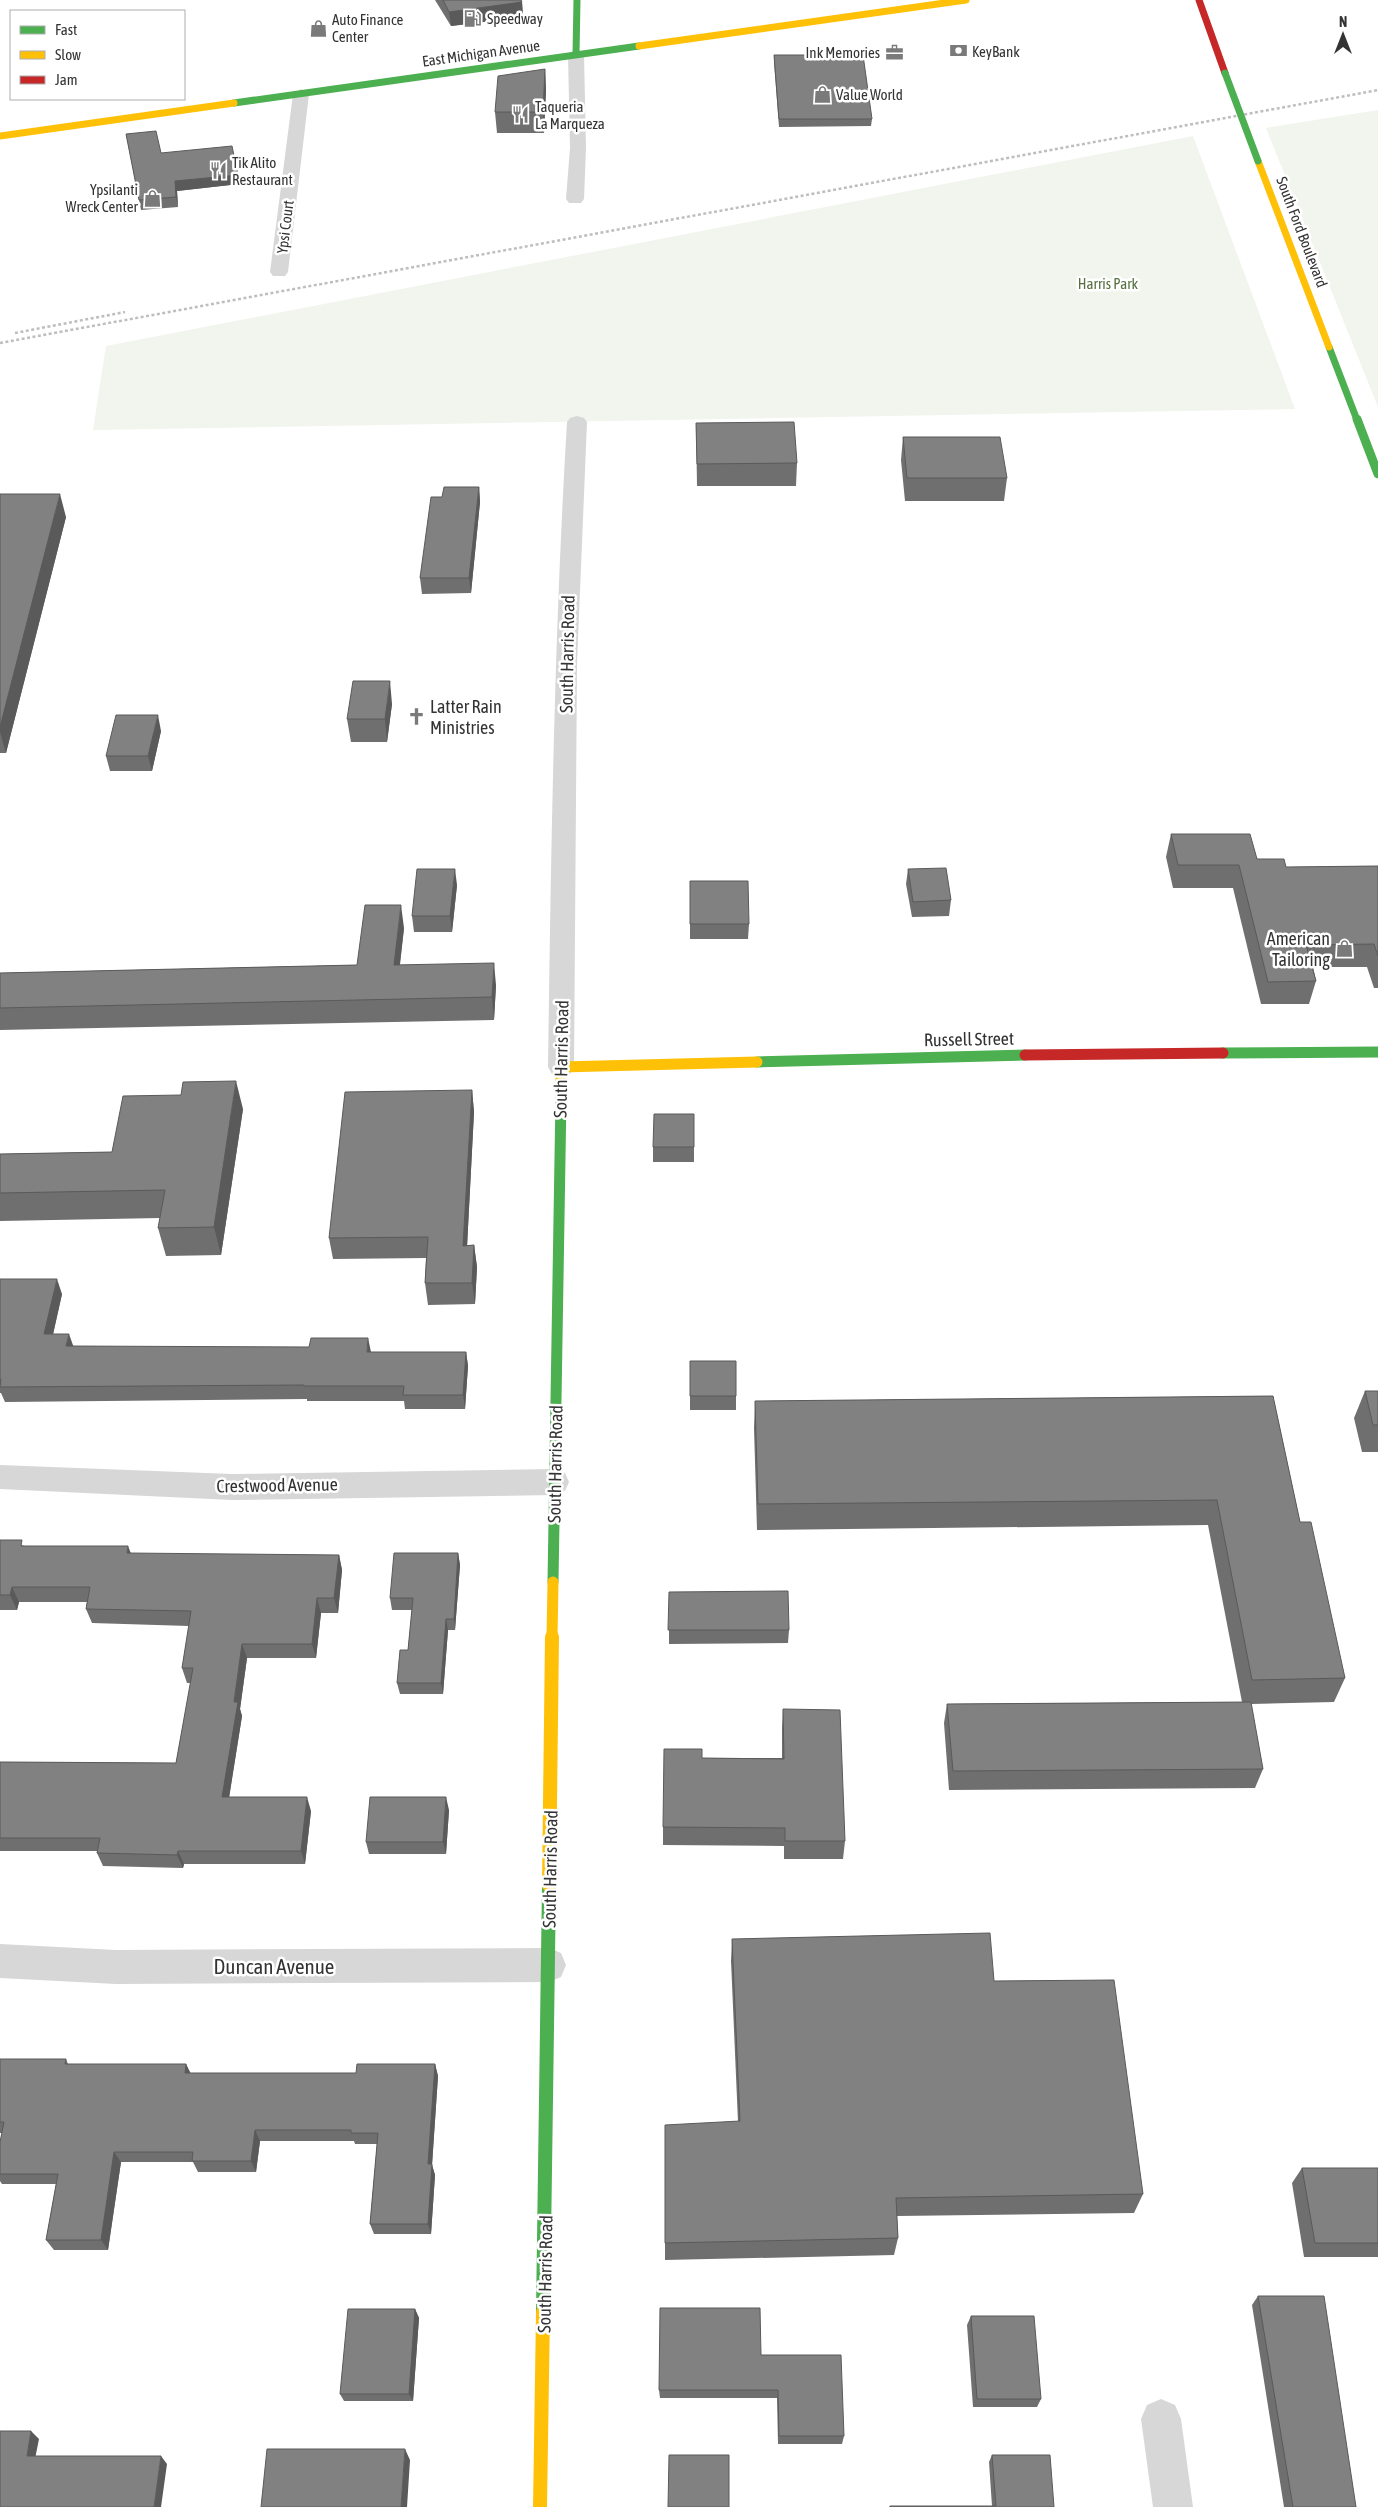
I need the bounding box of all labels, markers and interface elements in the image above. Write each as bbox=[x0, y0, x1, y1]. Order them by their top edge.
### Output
fuel station icon: Speedway bbox=[463, 8, 483, 28]
legend bbox=[10, 10, 185, 100]
place label: Speedway bbox=[487, 10, 543, 27]
north arrow bbox=[1318, 10, 1368, 60]
place label: Auto Finance Center bbox=[332, 11, 403, 45]
text: N bbox=[1339, 14, 1347, 30]
shop icon: Auto Finance Center bbox=[308, 18, 328, 38]
text: Fast bbox=[55, 21, 77, 38]
street label: East Michigan Avenue bbox=[421, 36, 541, 70]
bank icon: KeyBank bbox=[948, 41, 968, 61]
office icon: Ink Memories bbox=[884, 42, 904, 62]
place label: KeyBank bbox=[972, 43, 1020, 60]
place label: Ink Memories bbox=[806, 44, 880, 61]
text: Slow bbox=[55, 46, 81, 63]
text: Jam bbox=[55, 71, 78, 88]
shop icon: Value World bbox=[812, 84, 832, 104]
place label: Value World bbox=[836, 86, 903, 103]
place label: Taqueria La Marqueza bbox=[535, 98, 605, 132]
restaurant icon: Taqueria La Marqueza bbox=[511, 105, 531, 125]
place label: Tik Alito Restaurant bbox=[232, 154, 293, 188]
restaurant icon: Tik Alito Restaurant bbox=[208, 161, 228, 181]
street label: South Ford Boulevard bbox=[1273, 174, 1331, 290]
place label: Ypsilanti Wreck Center bbox=[66, 181, 139, 215]
shop icon: Ypsilanti Wreck Center bbox=[142, 188, 162, 208]
street label: Ypsi Court bbox=[273, 199, 297, 255]
park label: Harris Park bbox=[1078, 275, 1139, 292]
street label: South Harris Road bbox=[555, 595, 579, 713]
place label: Latter Rain Ministries bbox=[430, 696, 502, 738]
church icon: Latter Rain Ministries bbox=[406, 706, 426, 726]
place label: American Tailoring bbox=[1267, 928, 1330, 970]
shop icon: American Tailoring bbox=[1334, 938, 1354, 958]
street label: South Harris Road bbox=[549, 1000, 573, 1118]
street label: Russell Street bbox=[924, 1028, 1014, 1050]
street label: South Harris Road bbox=[543, 1405, 567, 1523]
street label: Crestwood Avenue bbox=[216, 1473, 338, 1497]
street label: South Harris Road bbox=[538, 1810, 562, 1928]
street label: Duncan Avenue bbox=[214, 1954, 334, 1978]
street label: South Harris Road bbox=[533, 2215, 557, 2333]

